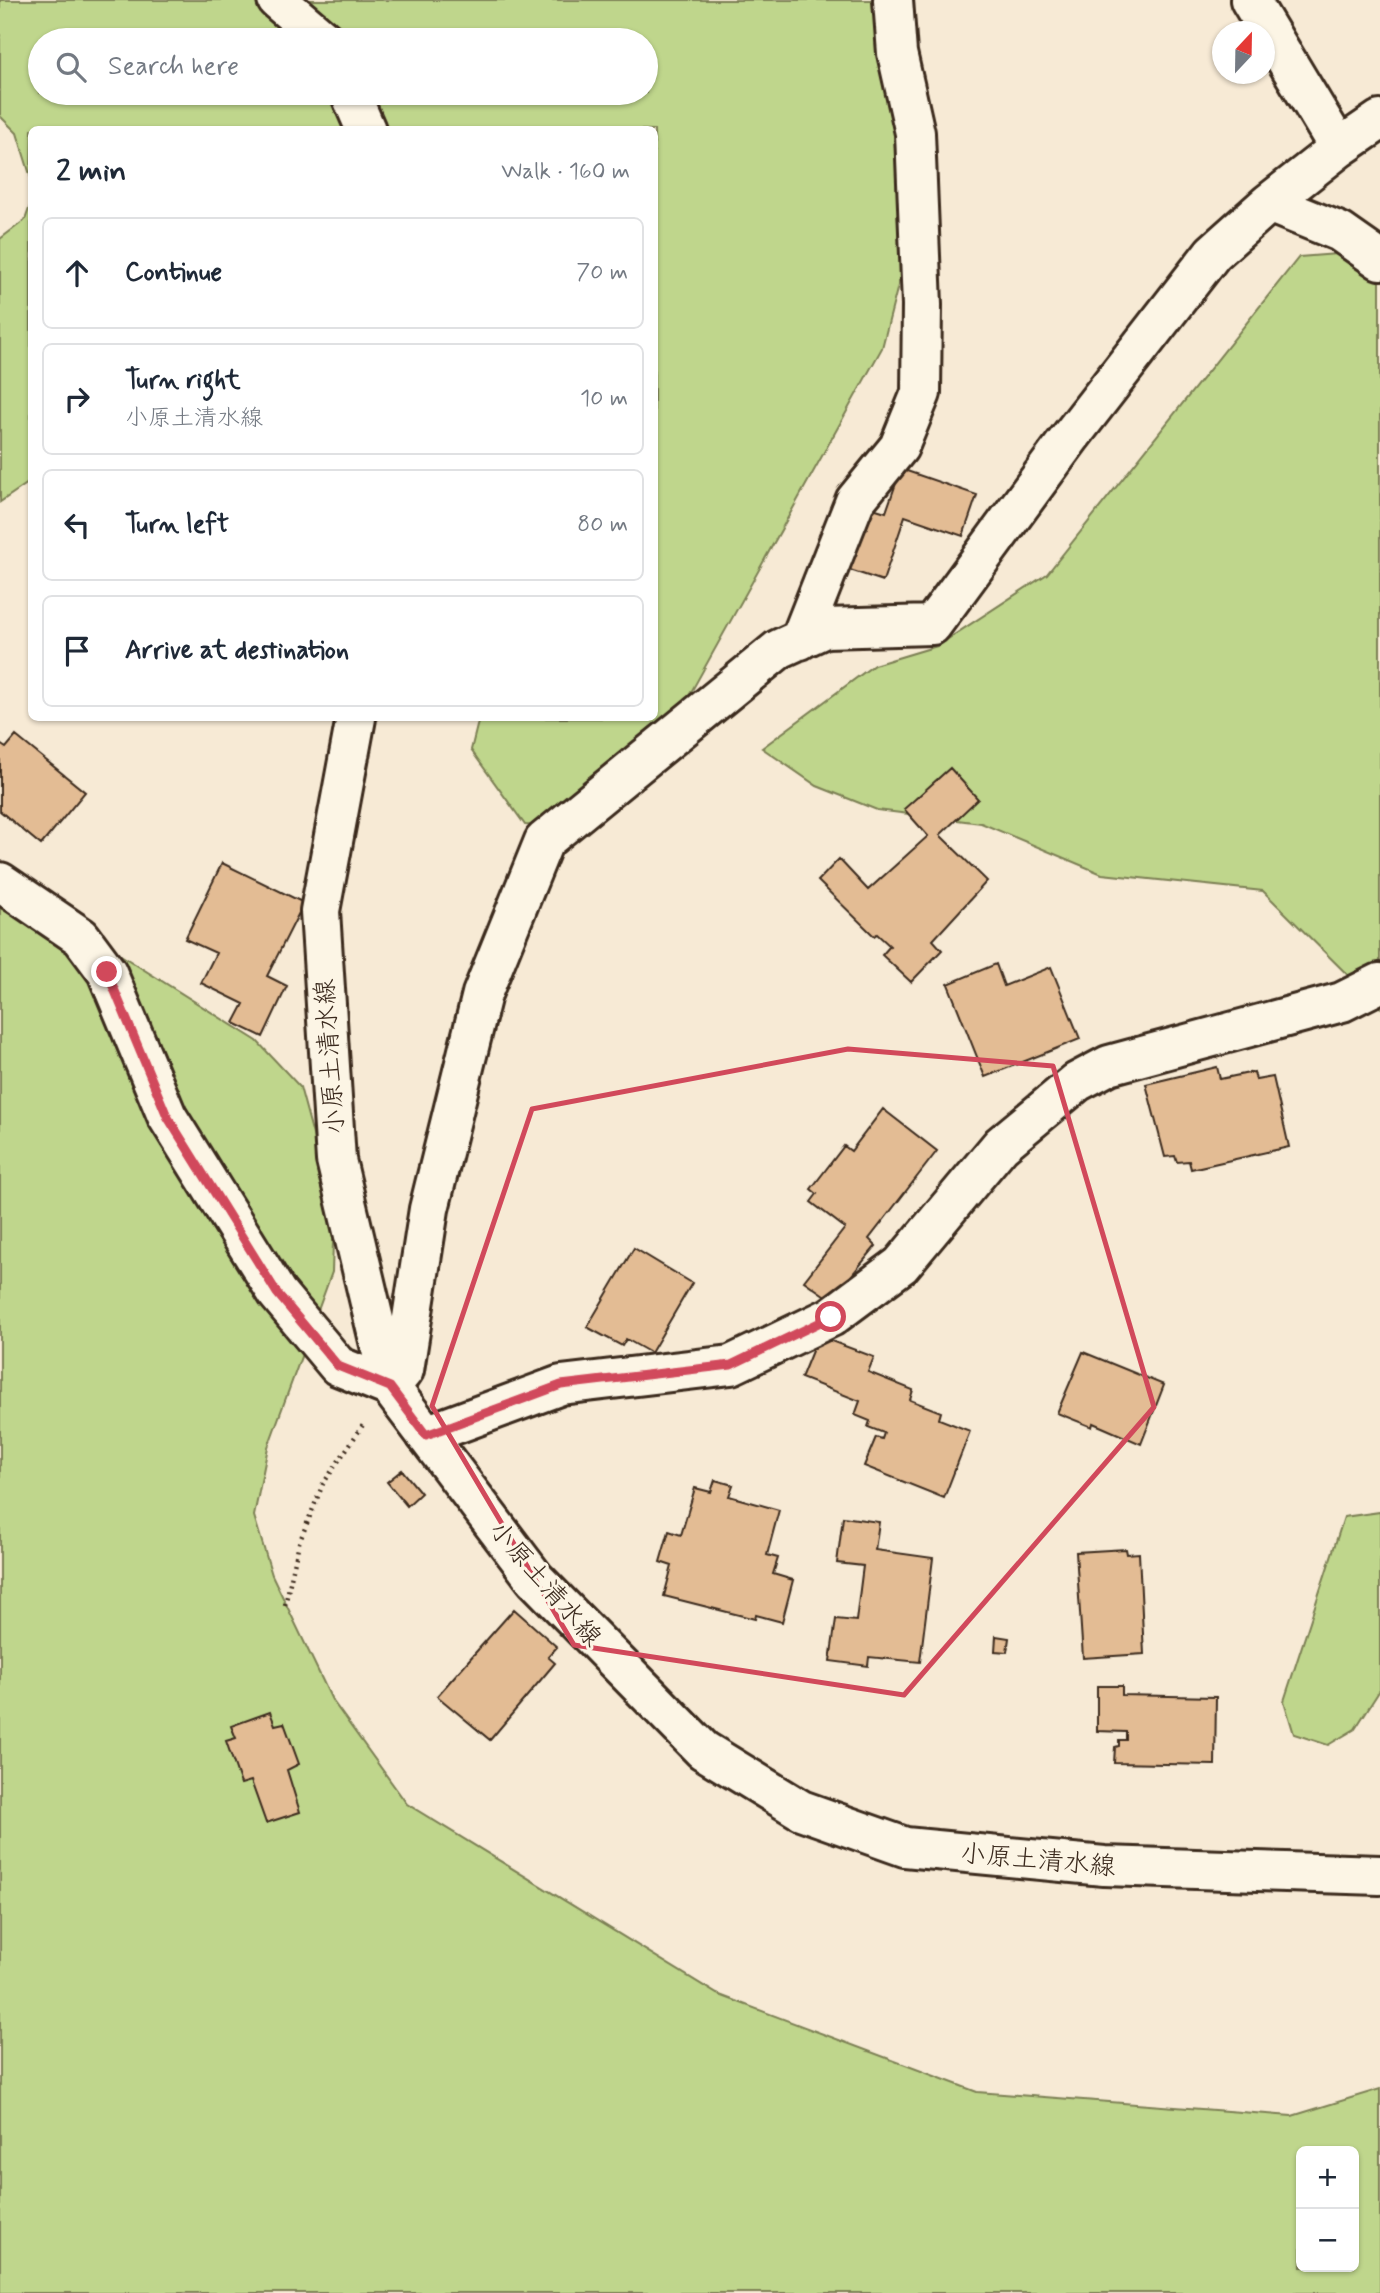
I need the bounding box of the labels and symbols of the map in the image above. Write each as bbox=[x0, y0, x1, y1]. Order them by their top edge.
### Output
north arrow bbox=[1212, 21, 1275, 84]
route end bbox=[91, 956, 122, 987]
street label: 小原土清水線 bbox=[309, 978, 353, 1136]
route start bbox=[815, 1301, 846, 1332]
street label: 小原土清水線 bbox=[480, 1514, 608, 1654]
street label: 小原土清水線 bbox=[959, 1837, 1117, 1885]

